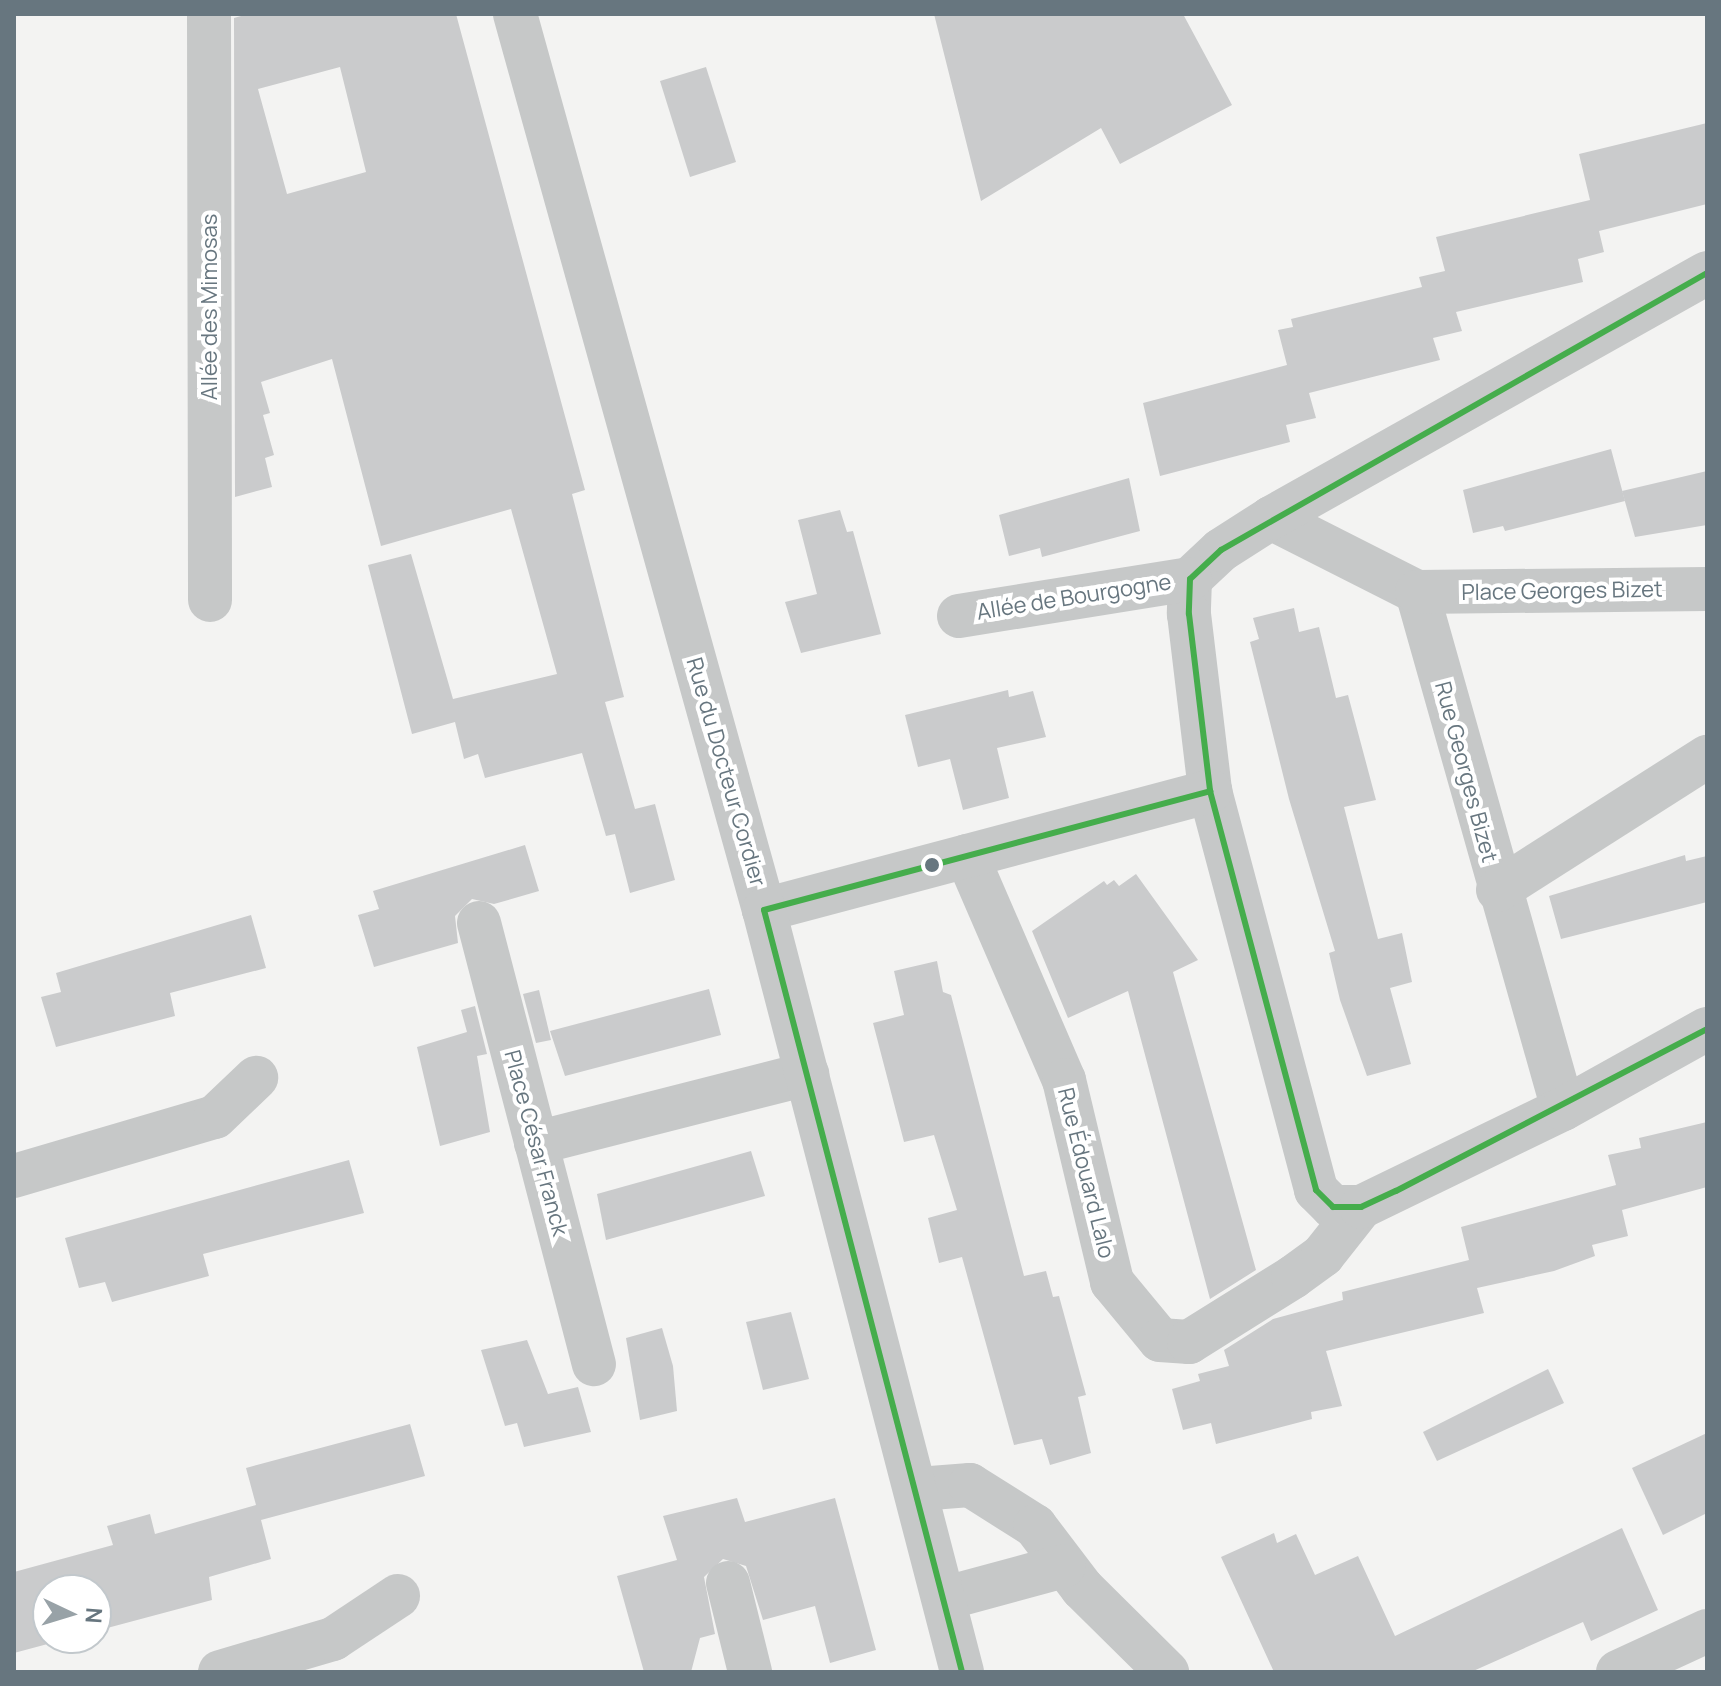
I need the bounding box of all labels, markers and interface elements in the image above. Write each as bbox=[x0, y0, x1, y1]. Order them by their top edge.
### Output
street label: Allée des Mimosas bbox=[197, 214, 223, 400]
street label: Allée de Bourgogne bbox=[975, 569, 1173, 625]
street label: Place Georges Bizet bbox=[1461, 576, 1663, 606]
street label: Rue du Docteur Cordier bbox=[681, 655, 771, 889]
street label: Rue Georges Bizet bbox=[1429, 679, 1503, 865]
unlabelled marker bbox=[924, 857, 940, 873]
street label: Place César Franck bbox=[498, 1047, 574, 1239]
street label: Rue Édouard Lalo bbox=[1052, 1085, 1120, 1261]
north arrow bbox=[32, 1574, 112, 1654]
text: N bbox=[78, 1607, 109, 1624]

